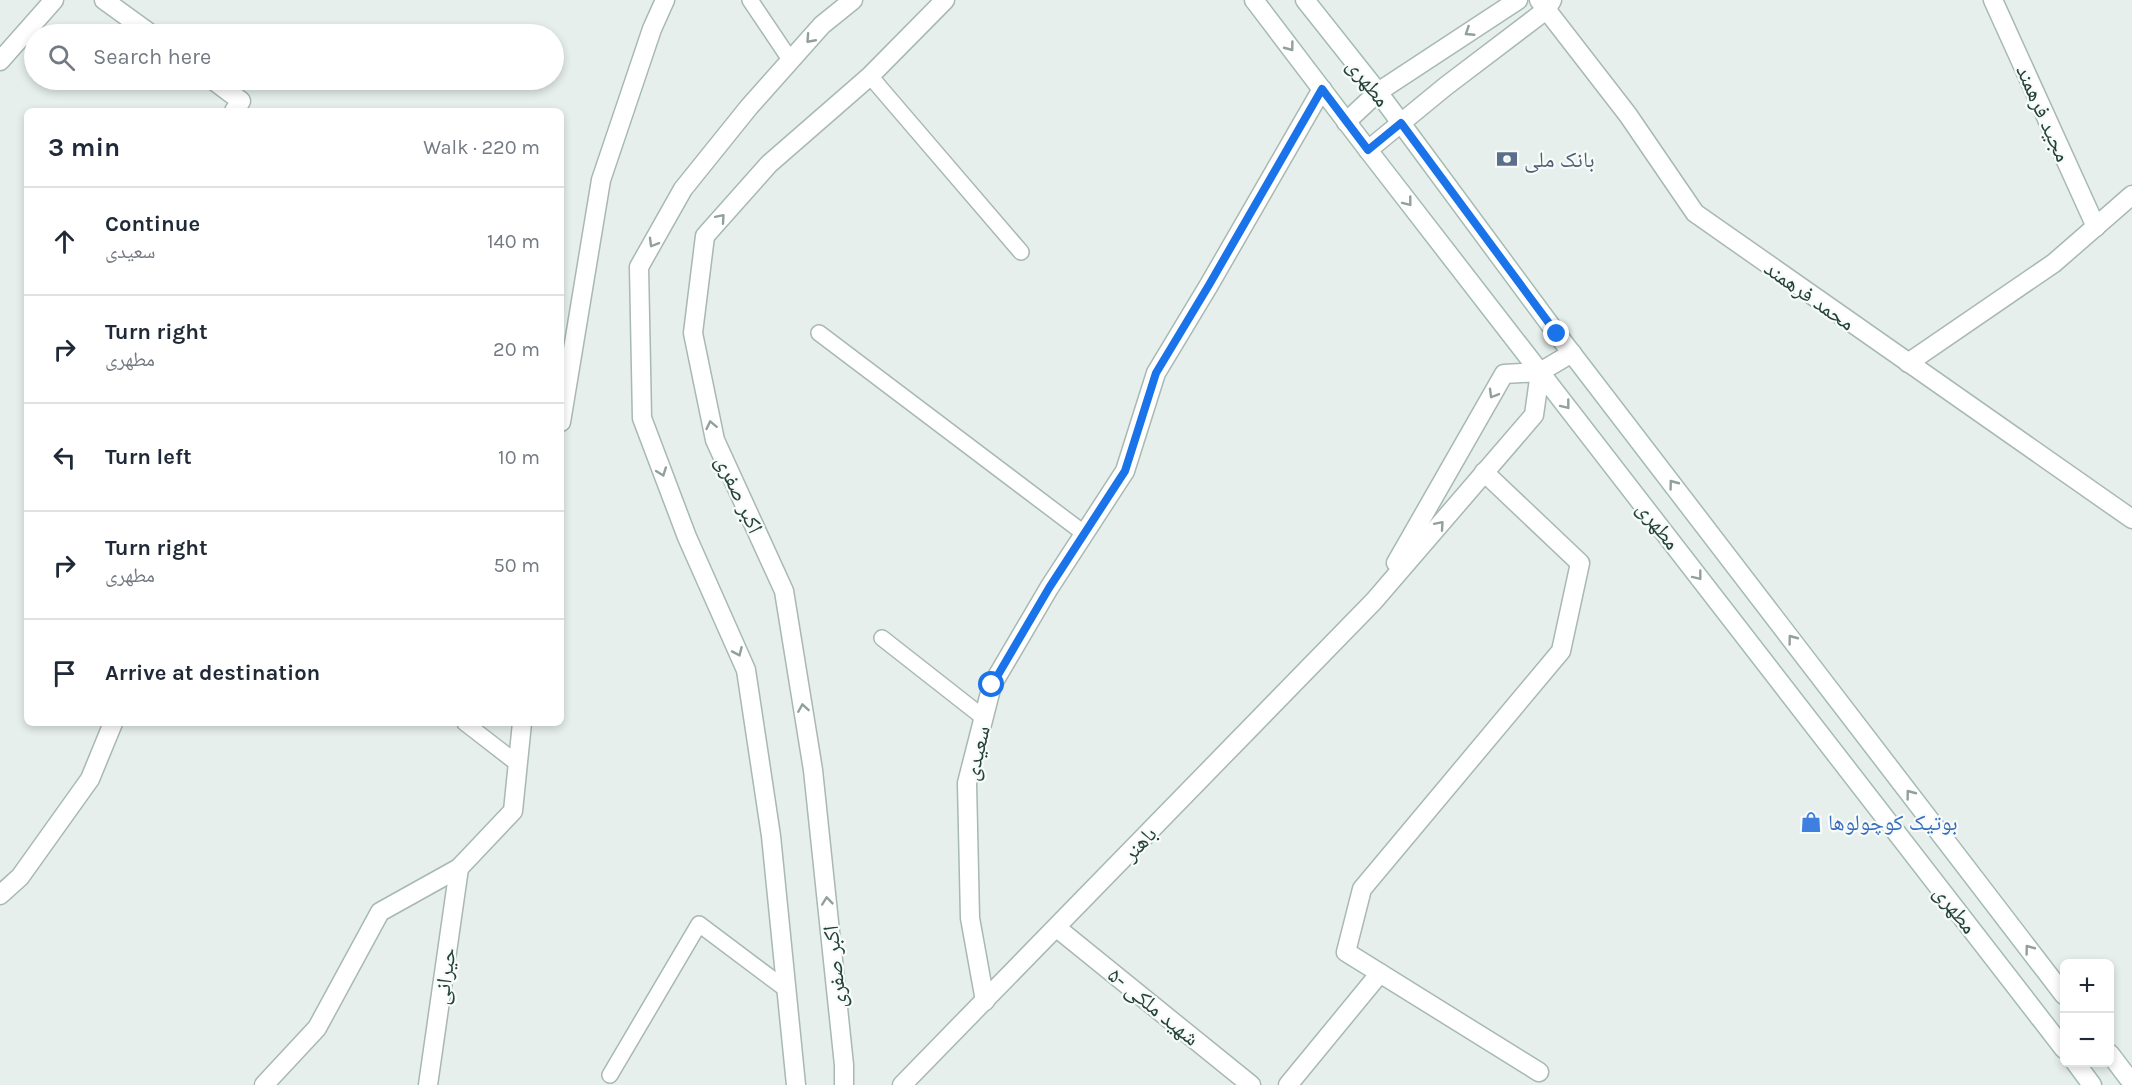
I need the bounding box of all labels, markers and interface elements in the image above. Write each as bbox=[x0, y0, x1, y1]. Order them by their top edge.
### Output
search box bbox=[24, 24, 564, 90]
one-way arrow bbox=[1465, 25, 1476, 36]
one-way arrow bbox=[806, 32, 817, 43]
one-way arrow bbox=[1282, 40, 1293, 51]
icon: search bbox=[45, 41, 78, 74]
text: Search here bbox=[93, 44, 211, 70]
street label: مطهری bbox=[1341, 53, 1395, 112]
street label: مجید فرهمند bbox=[2010, 61, 2076, 166]
text: 3 min bbox=[48, 132, 120, 163]
text: Walk · 220 m bbox=[423, 136, 540, 159]
bank icon: بانک ملی bbox=[1495, 147, 1519, 171]
place label: بانک ملی bbox=[1524, 147, 1595, 173]
one-way arrow bbox=[1400, 195, 1411, 206]
text: Continue bbox=[105, 211, 200, 237]
one-way arrow bbox=[714, 214, 725, 225]
icon: ahead bbox=[48, 225, 81, 258]
text: 140 m bbox=[487, 230, 540, 253]
one-way arrow bbox=[649, 236, 660, 247]
text: سعیدی bbox=[105, 240, 155, 263]
street label: محمد فرهمند bbox=[1759, 255, 1860, 336]
text: Turn right bbox=[105, 319, 208, 345]
route end bbox=[1543, 320, 1569, 346]
icon: right bbox=[48, 333, 81, 366]
text: 20 m bbox=[493, 338, 540, 361]
text: مطهری bbox=[105, 348, 155, 371]
one-way arrow bbox=[1489, 388, 1500, 398]
one-way arrow bbox=[1559, 399, 1570, 410]
one-way arrow bbox=[706, 420, 719, 430]
icon: left bbox=[48, 441, 81, 474]
text: Turn left bbox=[105, 444, 192, 470]
text: 10 m bbox=[498, 446, 540, 469]
street label: اکبر صفری bbox=[710, 451, 768, 538]
one-way arrow bbox=[655, 466, 668, 477]
one-way arrow bbox=[1669, 480, 1680, 491]
street label: مطهری bbox=[1631, 496, 1685, 555]
one-way arrow bbox=[1432, 521, 1443, 532]
text: Turn right bbox=[105, 535, 208, 561]
icon: right bbox=[48, 549, 81, 582]
text: 50 m bbox=[493, 554, 540, 577]
text: مطهری bbox=[105, 564, 155, 587]
one-way arrow bbox=[1691, 569, 1702, 580]
one-way arrow bbox=[1788, 635, 1799, 646]
one-way arrow bbox=[731, 645, 743, 656]
icon: arrive bbox=[48, 657, 81, 690]
text: Arrive at destination bbox=[105, 660, 320, 686]
route start bbox=[978, 671, 1004, 697]
one-way arrow bbox=[797, 703, 809, 713]
street label: سعیدی bbox=[958, 723, 996, 783]
one-way arrow bbox=[1907, 790, 1918, 801]
shop icon: بوتیک کوچولوها bbox=[1799, 810, 1823, 834]
place label: بوتیک کوچولوها bbox=[1828, 810, 1958, 836]
street label: باهنر bbox=[1116, 821, 1162, 867]
street label: مطهری bbox=[1928, 880, 1982, 939]
one-way arrow bbox=[821, 897, 834, 906]
street label: اکبر صفری bbox=[818, 924, 852, 1010]
one-way arrow bbox=[2025, 944, 2036, 955]
street label: حیرانی bbox=[428, 946, 462, 1006]
map controls bbox=[2060, 959, 2114, 1067]
button: + bbox=[2060, 959, 2114, 1013]
street label: ۵- شهید ملکی bbox=[1103, 962, 1204, 1051]
button: − bbox=[2060, 1013, 2114, 1067]

